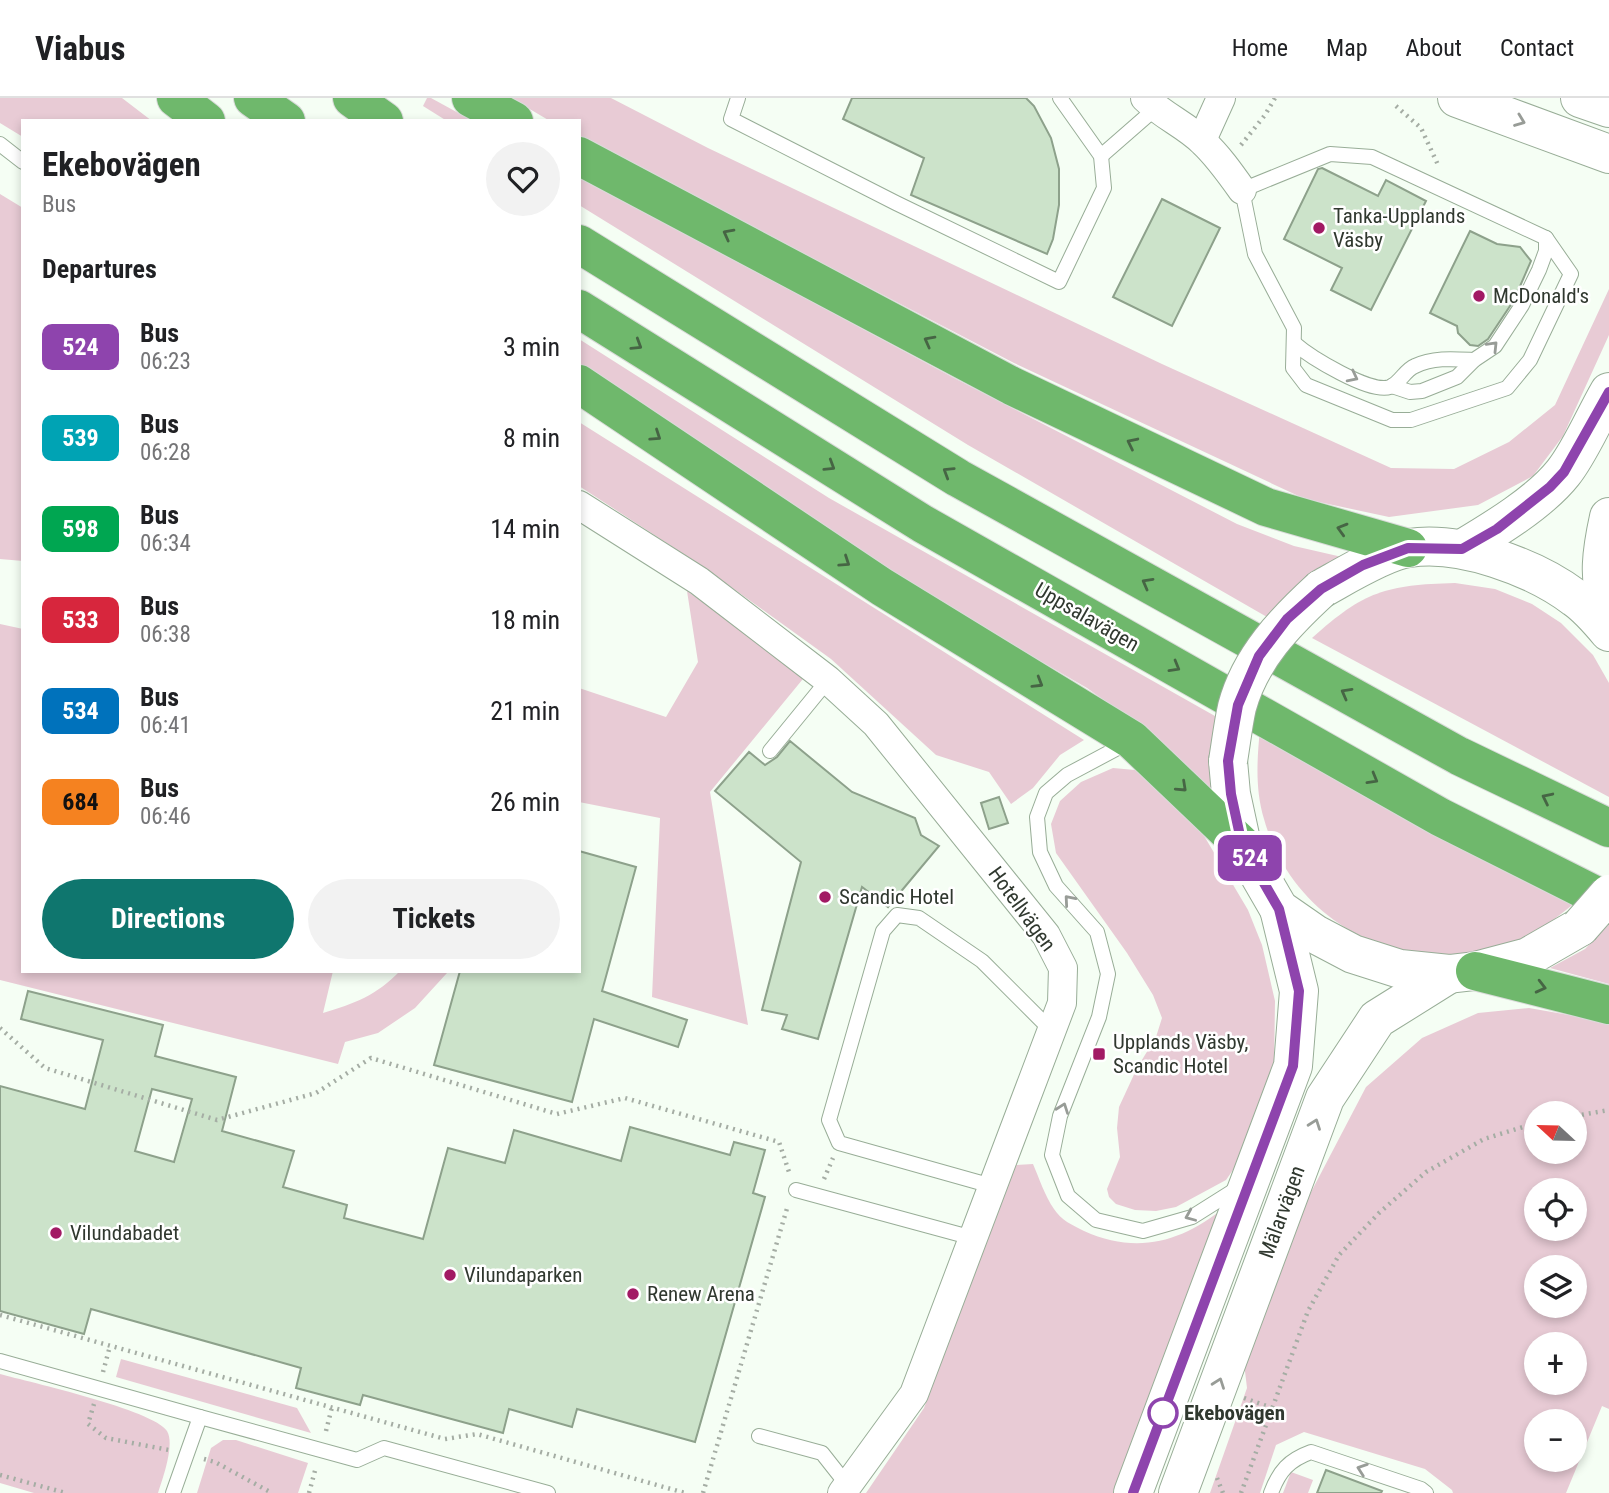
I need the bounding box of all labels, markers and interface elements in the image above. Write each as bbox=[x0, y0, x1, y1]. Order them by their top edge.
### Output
text: Viabus bbox=[35, 29, 125, 68]
text: Home bbox=[1232, 34, 1288, 62]
text: Map bbox=[1326, 34, 1368, 62]
text: About bbox=[1406, 34, 1462, 62]
text: Contact bbox=[1500, 34, 1574, 62]
one-way arrow bbox=[1514, 113, 1526, 127]
button: heart bbox=[486, 142, 560, 216]
text: Ekebovägen bbox=[42, 145, 201, 184]
text: Bus bbox=[42, 191, 76, 218]
place label: Tanka-Upplands Väsby bbox=[1333, 204, 1465, 252]
marker: Tanka-Upplands Väsby bbox=[1311, 220, 1327, 236]
one-way arrow bbox=[723, 229, 735, 243]
text: Departures bbox=[42, 254, 157, 284]
place label: McDonald's bbox=[1493, 284, 1589, 308]
marker: McDonald's bbox=[1471, 288, 1487, 304]
text: Bus bbox=[140, 318, 179, 348]
text: 3 min bbox=[503, 332, 560, 362]
text: 524 bbox=[62, 333, 99, 361]
one-way arrow bbox=[923, 336, 936, 349]
one-way arrow bbox=[630, 337, 643, 350]
one-way arrow bbox=[1485, 341, 1498, 354]
text: 06:23 bbox=[140, 348, 191, 375]
one-way arrow bbox=[1345, 369, 1358, 383]
text: Bus bbox=[140, 409, 179, 439]
text: 8 min bbox=[503, 423, 560, 453]
text: 539 bbox=[62, 424, 99, 452]
one-way arrow bbox=[648, 427, 661, 440]
one-way arrow bbox=[1127, 437, 1139, 451]
text: 06:28 bbox=[140, 439, 191, 466]
one-way arrow bbox=[822, 457, 835, 470]
one-way arrow bbox=[943, 468, 956, 481]
text: Bus bbox=[140, 500, 179, 530]
text: 14 min bbox=[490, 514, 560, 544]
text: 598 bbox=[62, 515, 99, 543]
one-way arrow bbox=[1336, 523, 1348, 537]
text: 06:34 bbox=[140, 530, 191, 557]
one-way arrow bbox=[837, 554, 850, 566]
street label: Uppsalavägen bbox=[1031, 578, 1143, 656]
one-way arrow bbox=[1141, 578, 1154, 591]
text: Bus bbox=[140, 591, 179, 621]
text: 18 min bbox=[490, 605, 560, 635]
text: 533 bbox=[62, 606, 99, 634]
text: 06:38 bbox=[140, 621, 191, 648]
one-way arrow bbox=[1167, 659, 1180, 672]
one-way arrow bbox=[1031, 674, 1044, 687]
text: Bus bbox=[140, 682, 179, 712]
one-way arrow bbox=[1340, 688, 1353, 701]
text: 21 min bbox=[490, 696, 560, 726]
text: 534 bbox=[62, 697, 99, 725]
text: 06:41 bbox=[140, 712, 191, 739]
one-way arrow bbox=[1365, 771, 1378, 784]
text: Bus bbox=[140, 773, 179, 803]
one-way arrow bbox=[1174, 779, 1187, 791]
text: 26 min bbox=[490, 787, 560, 817]
text: 684 bbox=[62, 788, 99, 816]
one-way arrow bbox=[1542, 793, 1554, 807]
text: 06:46 bbox=[140, 803, 191, 830]
line badge: 524 bbox=[1210, 835, 1290, 881]
text: 524 bbox=[1232, 844, 1268, 872]
street label: Hotellvägen bbox=[983, 862, 1061, 956]
button: Directions bbox=[42, 879, 294, 959]
button: Tickets bbox=[308, 879, 560, 959]
place label: Scandic Hotel bbox=[839, 885, 954, 909]
marker: Scandic Hotel bbox=[817, 889, 833, 905]
one-way arrow bbox=[1065, 895, 1077, 908]
one-way arrow bbox=[1535, 979, 1547, 993]
place label: Upplands Väsby, Scandic Hotel bbox=[1113, 1030, 1248, 1078]
marker: Upplands Väsby, Scandic Hotel bbox=[1091, 1046, 1107, 1062]
north arrow bbox=[1524, 1101, 1587, 1164]
map controls bbox=[1524, 1101, 1587, 1472]
one-way arrow bbox=[1055, 1102, 1069, 1114]
one-way arrow bbox=[1307, 1118, 1321, 1130]
street label: Mälarvägen bbox=[1254, 1162, 1310, 1262]
button: locate bbox=[1524, 1178, 1587, 1241]
one-way arrow bbox=[1185, 1208, 1197, 1222]
place label: Vilundabadet bbox=[70, 1221, 179, 1245]
marker: Vilundabadet bbox=[48, 1225, 64, 1241]
button: layers bbox=[1524, 1255, 1587, 1318]
place label: Vilundaparken bbox=[464, 1263, 582, 1287]
marker: Vilundaparken bbox=[442, 1267, 458, 1283]
place label: Renew Arena bbox=[647, 1282, 755, 1306]
marker: Renew Arena bbox=[625, 1286, 641, 1302]
button: + bbox=[1524, 1332, 1587, 1395]
one-way arrow bbox=[1211, 1378, 1225, 1390]
marker: Ekebovägen bbox=[1148, 1398, 1178, 1428]
place label: Ekebovägen bbox=[1184, 1401, 1285, 1425]
button: − bbox=[1524, 1409, 1587, 1472]
one-way arrow bbox=[1356, 1463, 1369, 1477]

